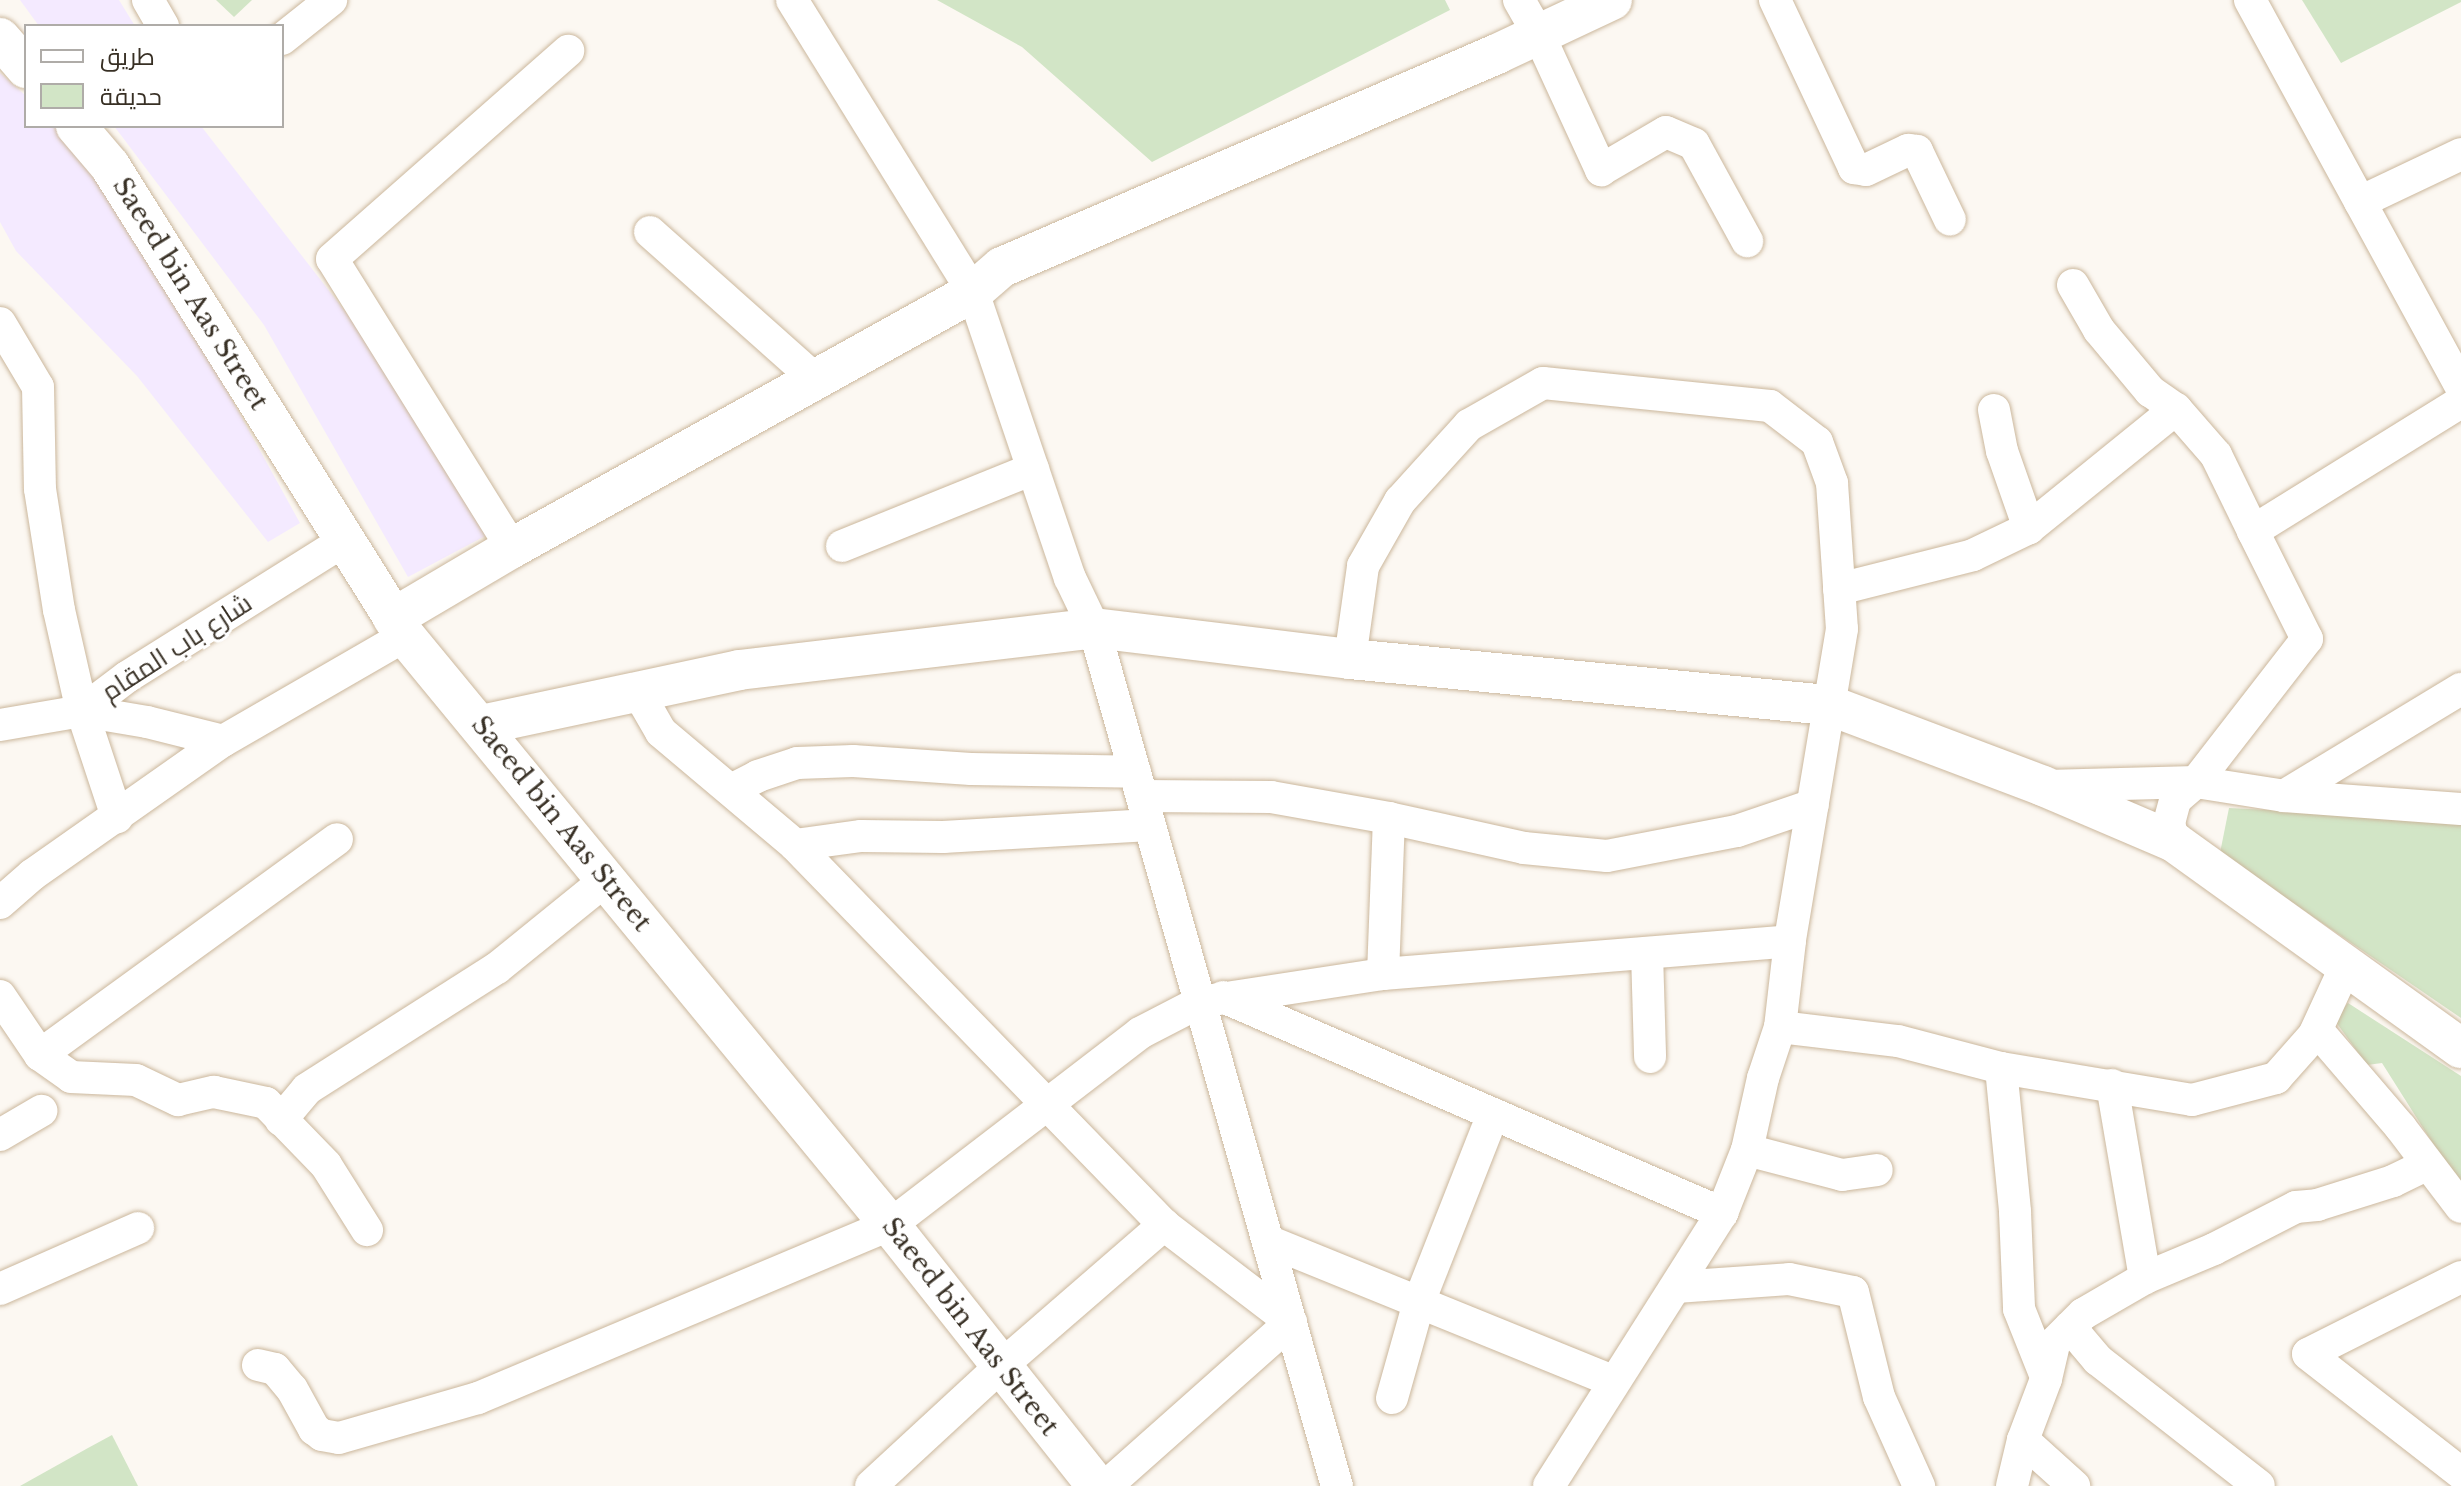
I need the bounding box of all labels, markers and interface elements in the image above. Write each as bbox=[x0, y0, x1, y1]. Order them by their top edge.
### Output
legend bbox=[24, 24, 284, 128]
text: طريق bbox=[100, 42, 155, 71]
text: حديقة bbox=[100, 82, 162, 111]
street label: Saeed bin Aas Street bbox=[105, 172, 275, 416]
street label: شارع باب المقام bbox=[96, 588, 258, 708]
street label: Saeed bin Aas Street bbox=[464, 710, 658, 938]
street label: Saeed bin Aas Street bbox=[875, 1211, 1065, 1443]

